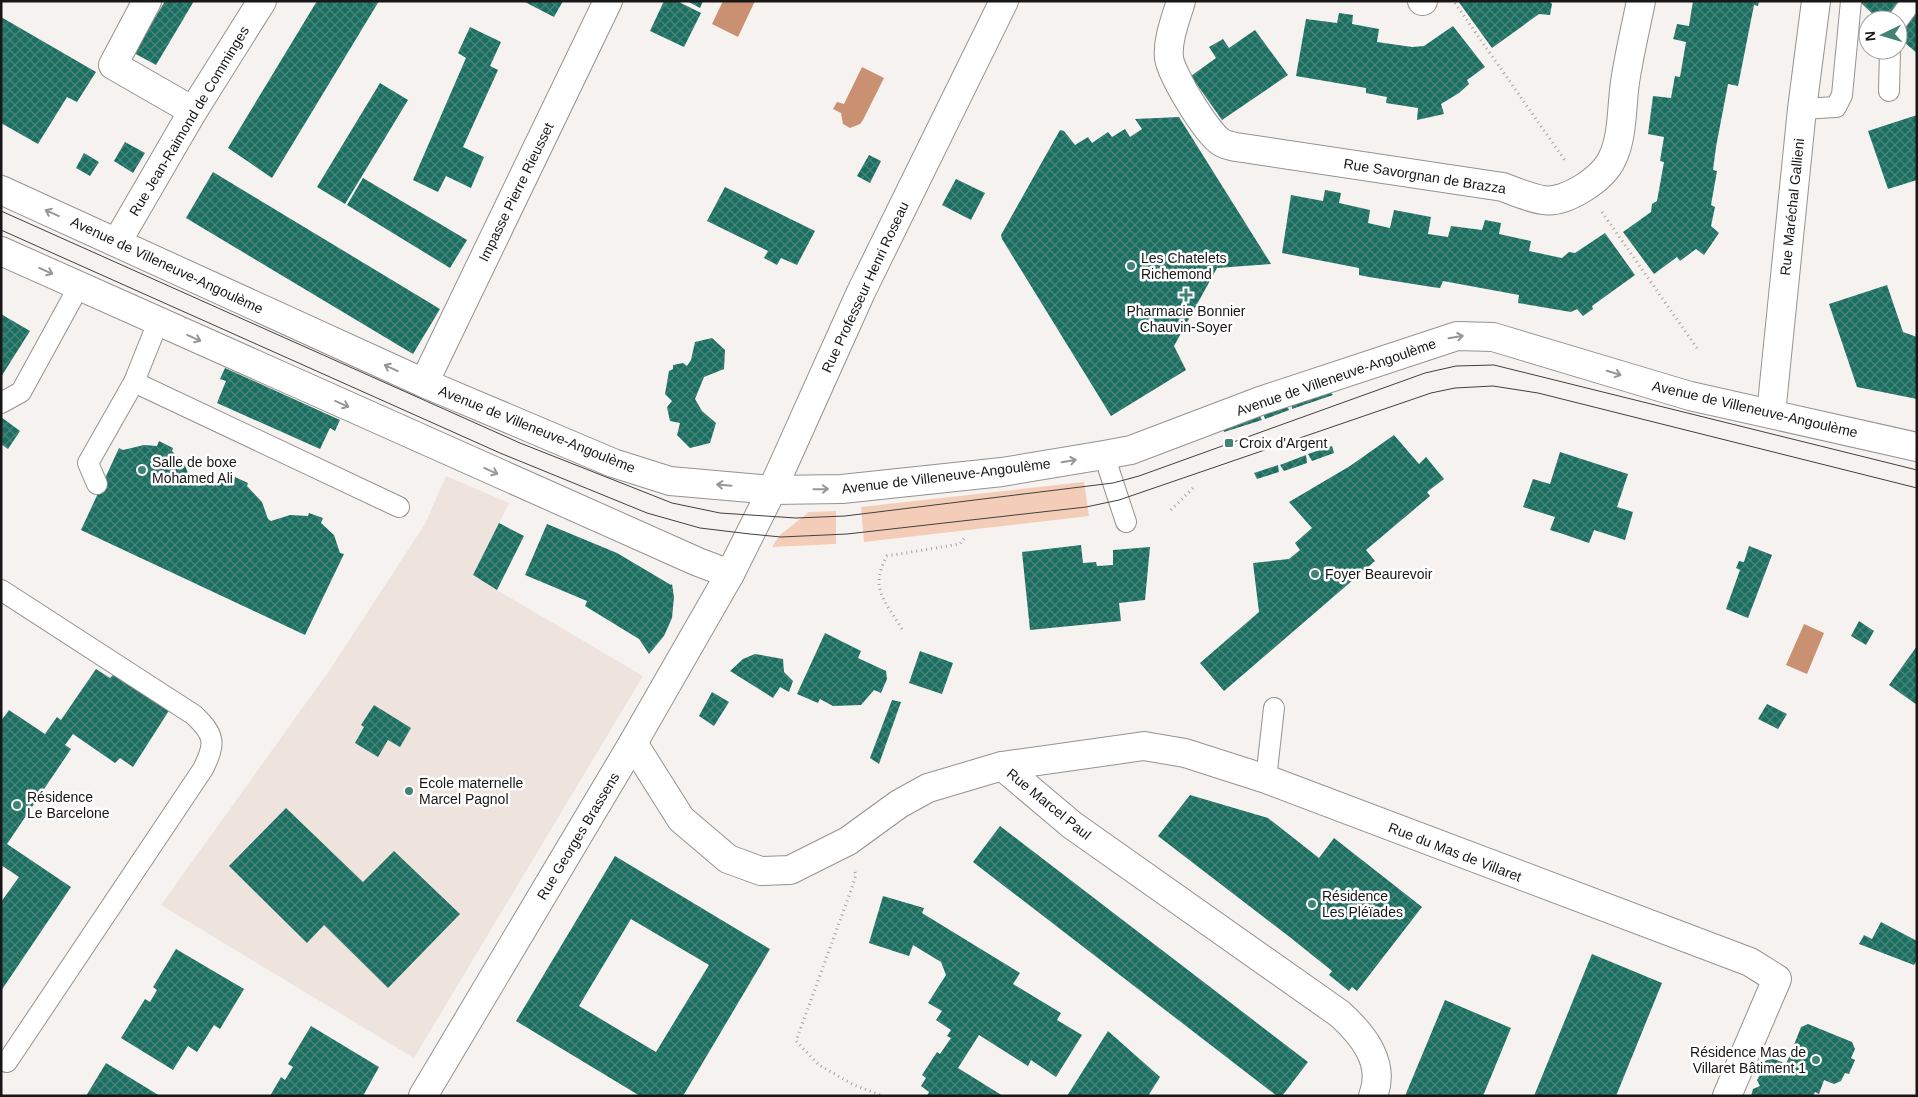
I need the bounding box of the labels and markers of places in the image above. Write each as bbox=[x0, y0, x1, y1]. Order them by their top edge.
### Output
place label: Les Chatelets Richemond bbox=[1141, 250, 1227, 282]
marker: Les Chatelets Richemond bbox=[1125, 260, 1137, 272]
marker: Pharmacie Bonnier Chauvin-Soyer bbox=[1180, 289, 1192, 301]
place label: Pharmacie Bonnier Chauvin-Soyer bbox=[1126, 303, 1246, 335]
place label: Croix d'Argent bbox=[1239, 435, 1327, 451]
marker: Croix d'Argent bbox=[1223, 437, 1235, 449]
place label: Salle de boxe Mohamed Ali bbox=[152, 454, 237, 486]
marker: Salle de boxe Mohamed Ali bbox=[136, 464, 148, 476]
place label: Foyer Beaurevoir bbox=[1325, 566, 1433, 582]
marker: Foyer Beaurevoir bbox=[1309, 568, 1321, 580]
place label: Ecole maternelle Marcel Pagnol bbox=[419, 775, 523, 807]
marker: Ecole maternelle Marcel Pagnol bbox=[403, 785, 415, 797]
place label: Résidence Le Barcelone bbox=[27, 789, 110, 821]
marker: Résidence Le Barcelone bbox=[11, 799, 23, 811]
place label: Résidence Les Pléïades bbox=[1322, 888, 1403, 920]
marker: Résidence Les Pléïades bbox=[1306, 898, 1318, 910]
place label: Résidence Mas de Villaret Bâtiment 1 bbox=[1690, 1044, 1806, 1076]
marker: Résidence Mas de Villaret Bâtiment 1 bbox=[1810, 1054, 1822, 1066]

